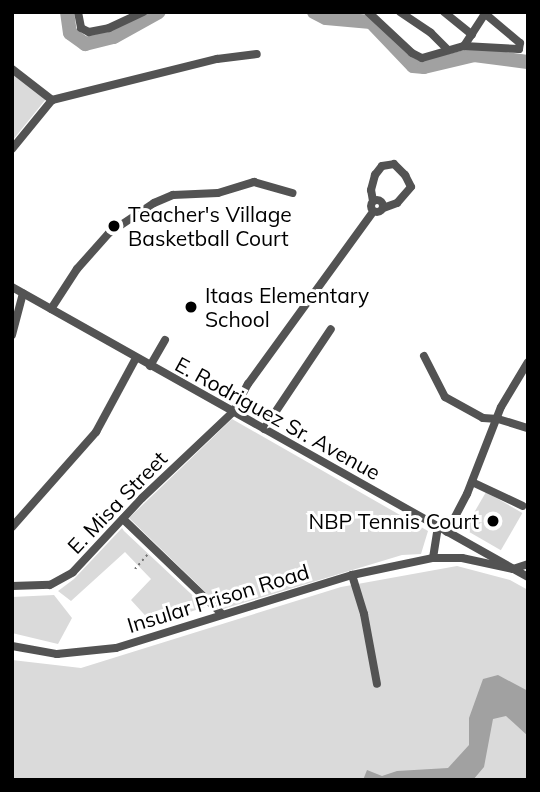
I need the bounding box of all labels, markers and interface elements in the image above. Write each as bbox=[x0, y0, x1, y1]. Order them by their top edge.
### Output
place label: Teacher's Village Basketball Court bbox=[128, 201, 292, 251]
marker: Teacher's Village Basketball Court bbox=[106, 218, 122, 234]
place label: Itaas Elementary School bbox=[205, 282, 369, 332]
marker: Itaas Elementary School bbox=[183, 299, 199, 315]
street label: E. Rodriguez Sr. Avenue bbox=[171, 351, 385, 485]
street label: E. Misa Street bbox=[62, 446, 172, 558]
place label: NBP Tennis Court bbox=[309, 508, 479, 534]
marker: NBP Tennis Court bbox=[485, 513, 501, 529]
street label: Insular Prison Road bbox=[124, 558, 312, 638]

